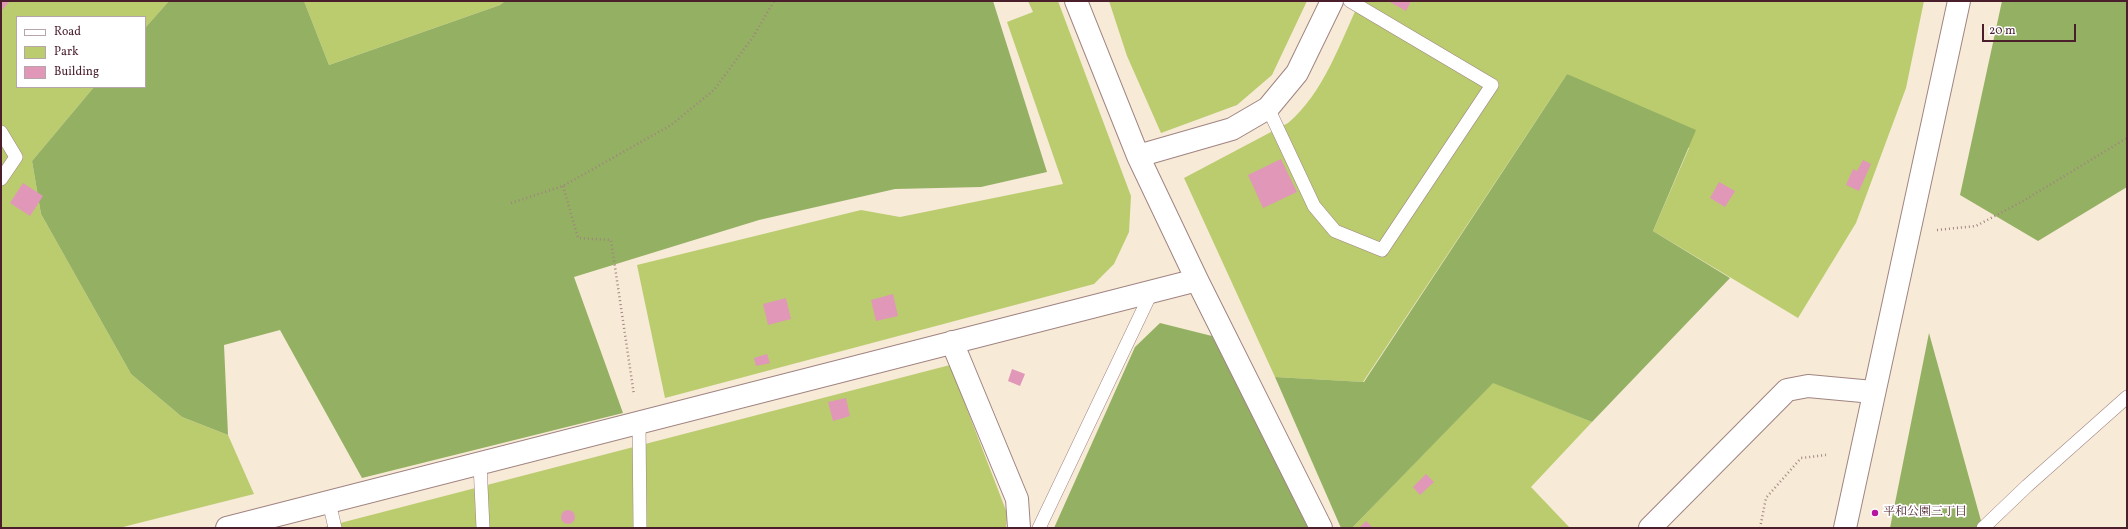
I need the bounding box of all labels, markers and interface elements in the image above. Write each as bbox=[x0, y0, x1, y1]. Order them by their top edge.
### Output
legend bbox=[16, 16, 146, 88]
scale bar bbox=[1984, 16, 2078, 42]
text: 20 m bbox=[1989, 23, 2016, 39]
text: Road bbox=[54, 24, 81, 40]
text: Park bbox=[54, 44, 79, 60]
text: Building bbox=[54, 64, 99, 80]
place label: 平和公園三丁目 bbox=[1883, 506, 1967, 520]
marker: 平和公園三丁目 bbox=[1870, 508, 1880, 518]

